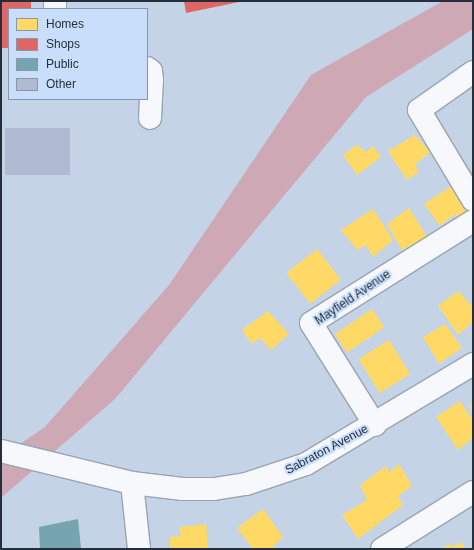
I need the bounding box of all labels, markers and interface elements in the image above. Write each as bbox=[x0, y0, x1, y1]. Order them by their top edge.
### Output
legend bbox=[8, 8, 148, 100]
text: Homes bbox=[46, 17, 84, 31]
text: Shops bbox=[46, 37, 80, 51]
text: Public bbox=[46, 57, 79, 71]
text: Other bbox=[46, 77, 76, 91]
street label: Mayfield Avenue bbox=[312, 267, 394, 329]
street label: Sabraton Avenue bbox=[283, 422, 371, 478]

